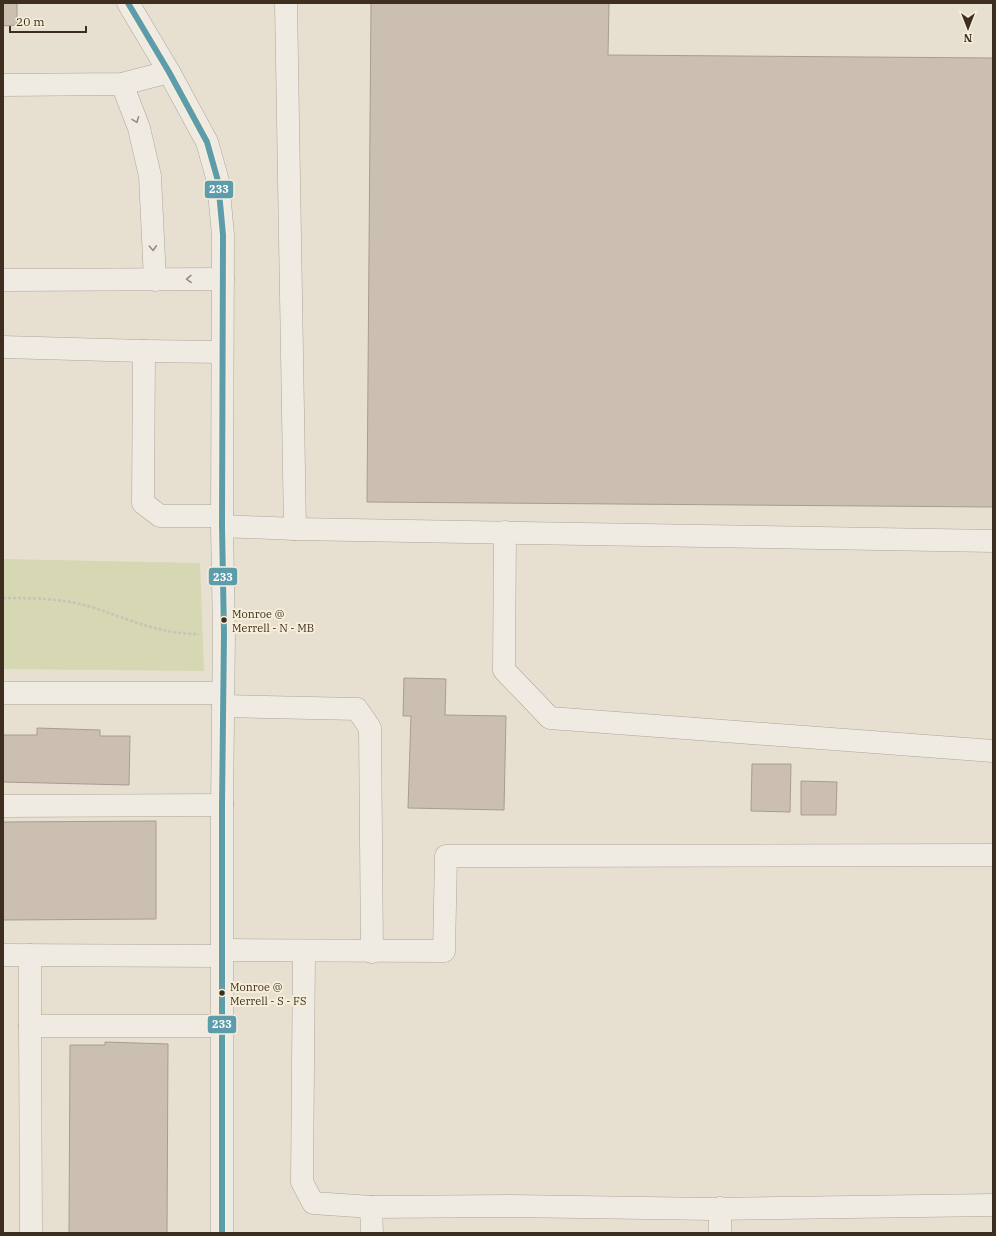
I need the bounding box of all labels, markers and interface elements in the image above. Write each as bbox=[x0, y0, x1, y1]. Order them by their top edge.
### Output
scale bar bbox=[10, 8, 86, 34]
north arrow bbox=[948, 8, 988, 48]
text: 20 m bbox=[16, 14, 45, 29]
text: N bbox=[963, 31, 972, 45]
one-way arrow bbox=[131, 117, 139, 124]
line badge: 233 bbox=[204, 180, 234, 199]
text: 233 bbox=[209, 182, 229, 196]
one-way arrow bbox=[149, 245, 158, 251]
one-way arrow bbox=[186, 275, 192, 284]
line badge: 233 bbox=[208, 567, 238, 586]
text: 233 bbox=[213, 570, 233, 584]
place label: Monroe @ Merrell - N - MB bbox=[232, 607, 314, 635]
marker: Monroe @ Merrell - N - MB bbox=[219, 615, 229, 625]
place label: Monroe @ Merrell - S - FS bbox=[230, 980, 306, 1008]
marker: Monroe @ Merrell - S - FS bbox=[217, 988, 227, 998]
line badge: 233 bbox=[207, 1015, 237, 1034]
text: 233 bbox=[212, 1017, 232, 1031]

